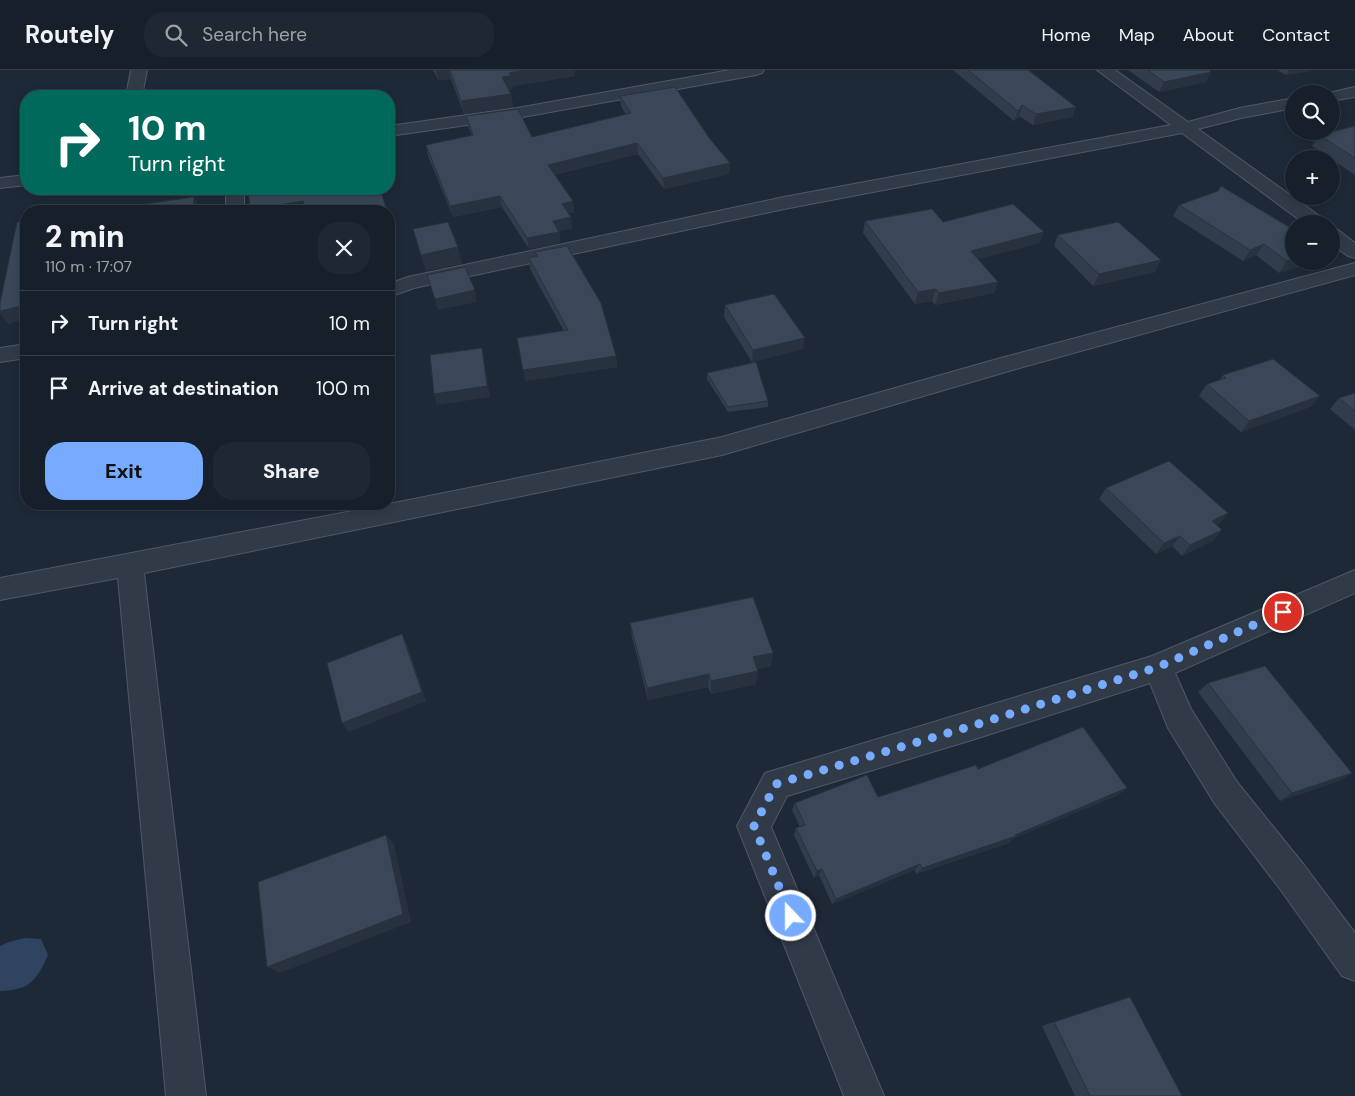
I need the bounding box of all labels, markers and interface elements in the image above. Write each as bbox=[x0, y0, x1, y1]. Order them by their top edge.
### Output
search box bbox=[144, 12, 494, 57]
text: Routely bbox=[25, 19, 114, 50]
icon: search bbox=[162, 21, 190, 49]
text: Search here bbox=[202, 22, 307, 47]
text: Home bbox=[1041, 23, 1091, 47]
text: Map bbox=[1119, 23, 1155, 47]
text: About bbox=[1183, 23, 1234, 47]
text: Contact bbox=[1262, 23, 1330, 47]
map controls bbox=[1285, 85, 1340, 270]
button: search bbox=[1285, 85, 1340, 140]
text: 10 m bbox=[128, 105, 207, 151]
icon: right bbox=[45, 110, 110, 175]
text: Turn right bbox=[128, 149, 225, 178]
button: + bbox=[1285, 150, 1340, 205]
button: − bbox=[1285, 215, 1340, 270]
text: 2 min bbox=[45, 217, 125, 256]
button: close bbox=[318, 222, 370, 274]
text: 110 m · 17:07 bbox=[45, 256, 132, 277]
icon: right bbox=[45, 309, 73, 337]
text: Turn right bbox=[88, 311, 178, 336]
text: 10 m bbox=[329, 311, 370, 336]
icon: arrive bbox=[45, 374, 73, 402]
text: Arrive at destination bbox=[88, 376, 279, 401]
text: 100 m bbox=[316, 376, 370, 401]
button: Exit bbox=[45, 442, 203, 500]
button: Share bbox=[213, 442, 370, 500]
pin bbox=[1262, 591, 1304, 633]
icon: arrive bbox=[1269, 598, 1297, 626]
position arrow bbox=[764, 889, 816, 941]

